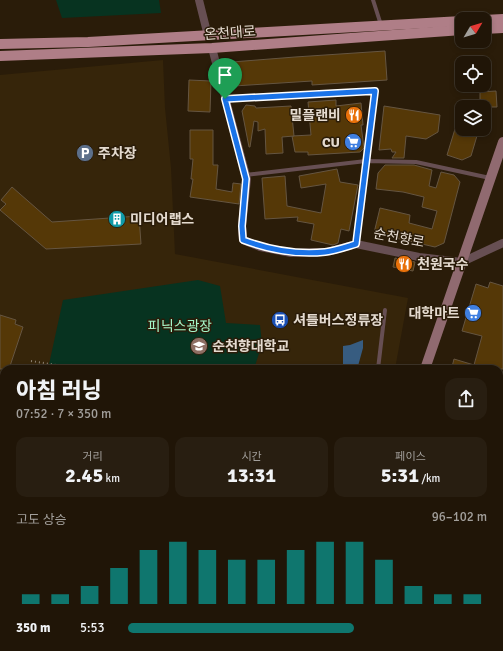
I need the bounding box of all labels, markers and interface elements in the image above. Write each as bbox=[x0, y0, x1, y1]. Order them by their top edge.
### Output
north arrow bbox=[455, 12, 491, 48]
map controls bbox=[455, 12, 491, 136]
street label: 온천대로 bbox=[204, 23, 256, 43]
button: locate bbox=[455, 56, 491, 92]
pin bbox=[208, 58, 242, 99]
icon: arrive bbox=[214, 64, 236, 86]
button: layers bbox=[455, 100, 491, 136]
restaurant icon: 밀플랜비 bbox=[344, 105, 364, 125]
place label: 밀플랜비 bbox=[289, 107, 341, 124]
supermarket icon: CU bbox=[343, 132, 363, 152]
place label: CU bbox=[322, 134, 340, 151]
parking icon: 주차장 bbox=[75, 143, 95, 163]
place label: 주차장 bbox=[98, 145, 137, 162]
building icon: 미디어랩스 bbox=[107, 209, 127, 229]
place label: 미디어랩스 bbox=[130, 211, 195, 228]
street label: 순천향로 bbox=[372, 225, 426, 251]
restaurant icon: 천원국수 bbox=[394, 254, 414, 274]
place label: 천원국수 bbox=[417, 256, 469, 273]
supermarket icon: 대학마트 bbox=[463, 303, 483, 323]
place label: 대학마트 bbox=[408, 305, 460, 322]
bus stop icon: 셔틀버스정류장 bbox=[270, 310, 290, 330]
place label: 셔틀버스정류장 bbox=[293, 312, 383, 329]
park label: 피닉스광장 bbox=[148, 318, 212, 335]
school or university icon: 순천향대학교 bbox=[189, 336, 209, 356]
place label: 순천향대학교 bbox=[212, 338, 289, 355]
text: 아침 러닝 bbox=[16, 377, 102, 404]
button: share bbox=[445, 378, 487, 420]
text: 07:52 · 7 × 350 m bbox=[16, 406, 111, 422]
text: 거리 bbox=[82, 450, 103, 463]
text: 시간 bbox=[241, 450, 262, 463]
text: 페이스 bbox=[395, 450, 426, 463]
text: 2.45 bbox=[65, 463, 103, 488]
text: 13:31 bbox=[227, 463, 276, 488]
text: 5:31 bbox=[381, 463, 419, 488]
text: km bbox=[103, 472, 120, 485]
text: /km bbox=[419, 472, 440, 485]
text: 96–102 m bbox=[432, 509, 487, 525]
text: 고도 상승 bbox=[16, 512, 67, 528]
text: 350 m bbox=[16, 620, 50, 636]
text: 5:53 bbox=[80, 620, 105, 636]

